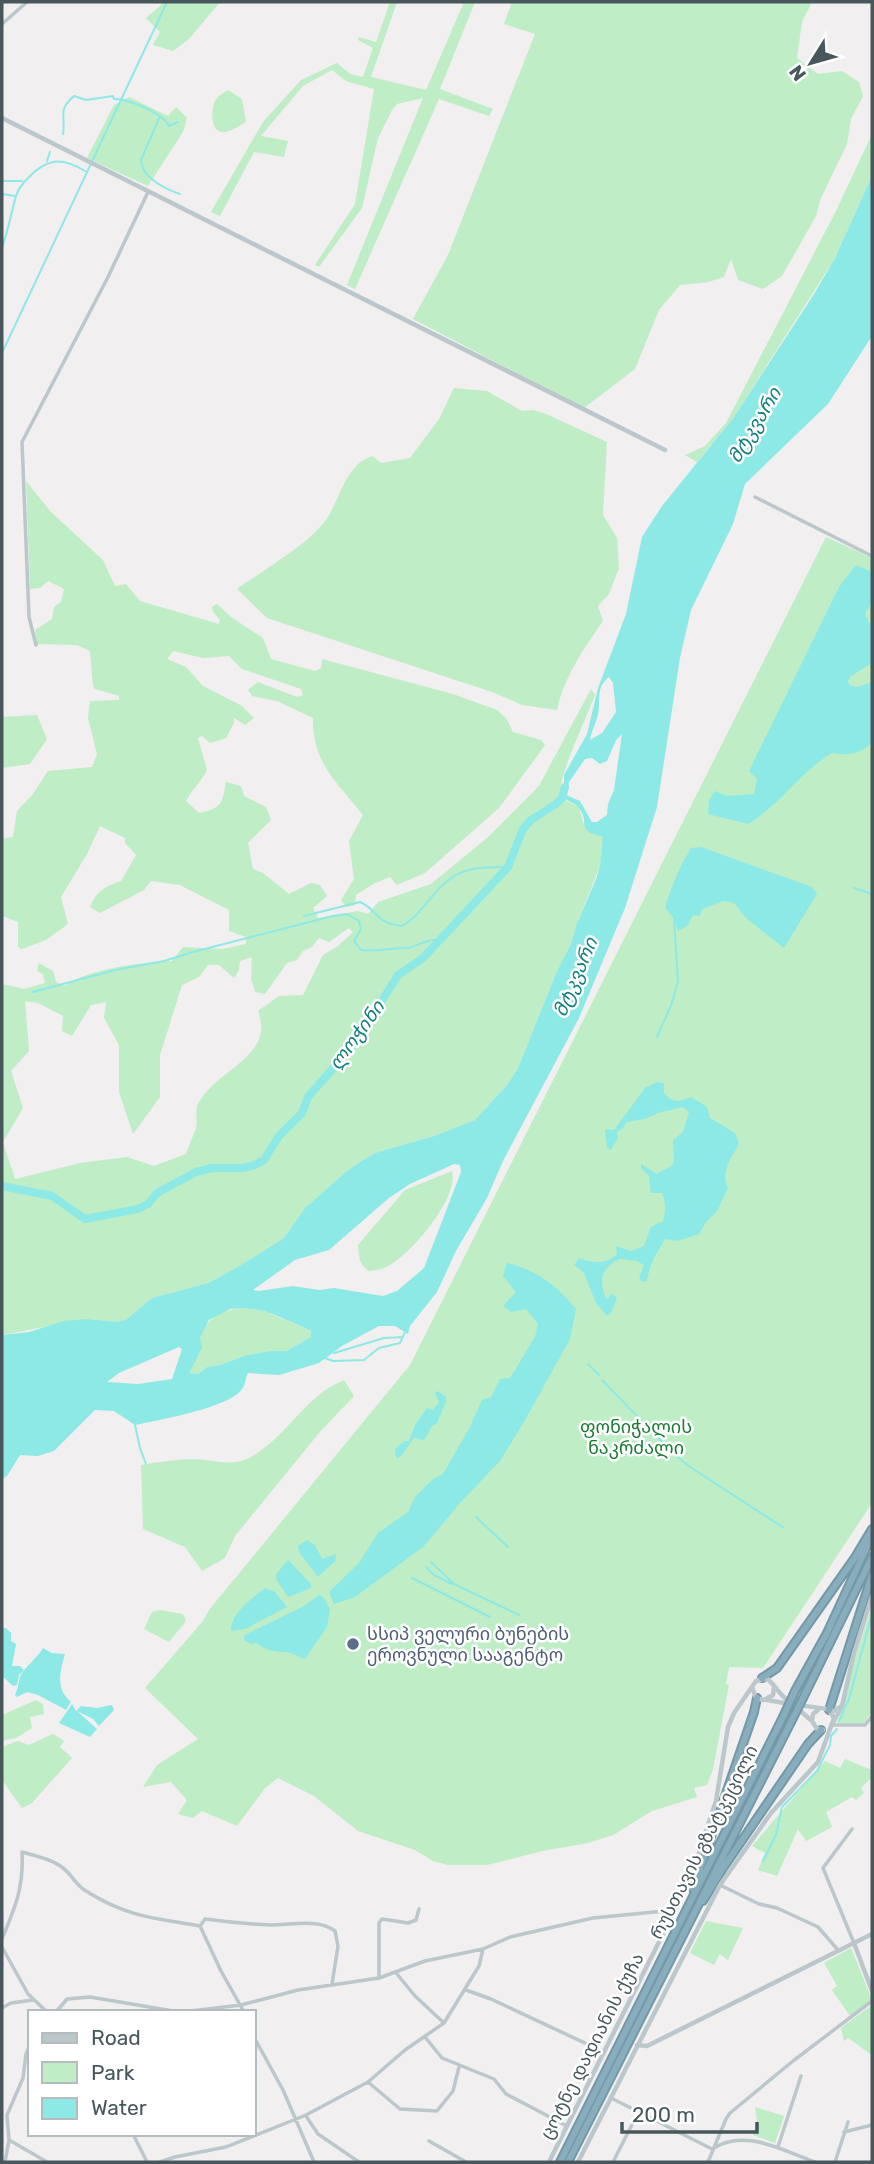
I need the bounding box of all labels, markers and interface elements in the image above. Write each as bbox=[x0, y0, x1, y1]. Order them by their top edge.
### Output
north arrow bbox=[776, 28, 846, 98]
text: N bbox=[785, 61, 811, 85]
water label: მტკვარი bbox=[723, 382, 786, 467]
water label: მტკვარი bbox=[548, 933, 603, 1020]
water label: ლოჭინი bbox=[324, 995, 390, 1074]
park label: ფონიჭალის ნაკრძალი bbox=[580, 1416, 692, 1459]
place label: სსიპ ველური ბუნების ეროვნული სააგენტო bbox=[367, 1623, 569, 1666]
marker: სსიპ ველური ბუნების ეროვნული სააგენტო bbox=[345, 1636, 361, 1652]
street label: რუსთავის გზატკეცილი bbox=[645, 1741, 763, 1943]
street label: ცოტნე დადიანის ქუჩა bbox=[535, 1949, 649, 2143]
legend bbox=[28, 2010, 256, 2136]
text: Road bbox=[91, 2025, 141, 2050]
text: Park bbox=[91, 2060, 135, 2085]
scale bar bbox=[622, 2090, 757, 2134]
text: Water bbox=[91, 2095, 147, 2120]
text: 200 m bbox=[632, 2102, 695, 2127]

